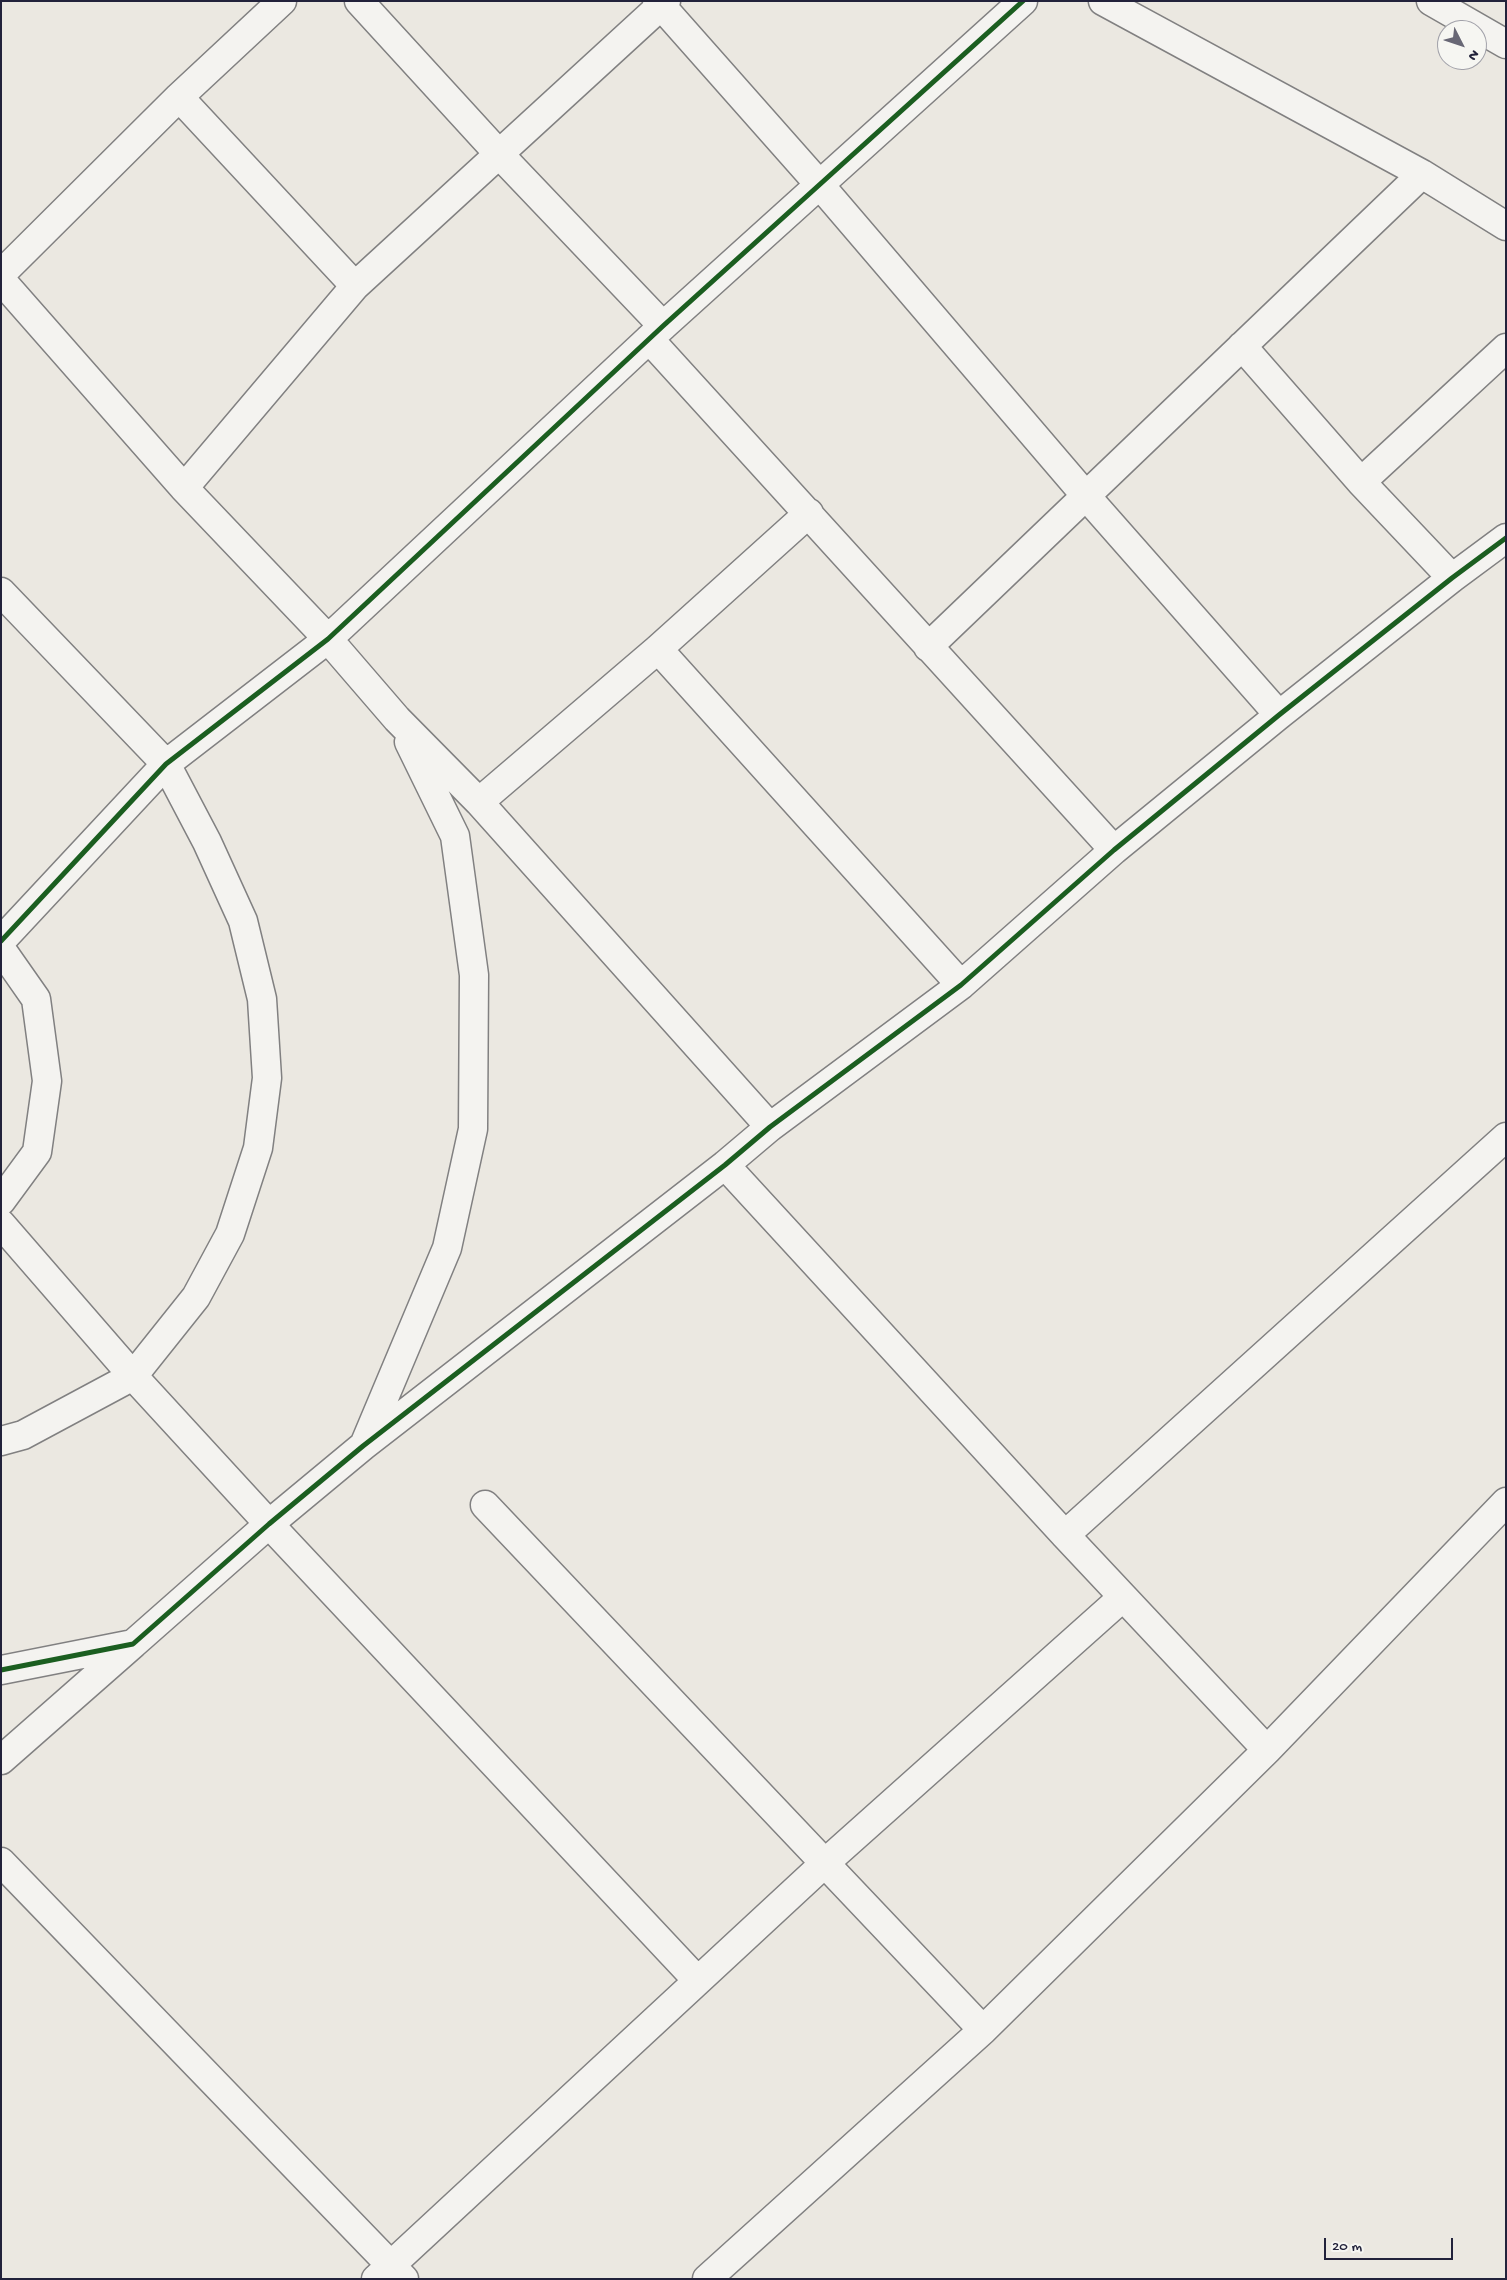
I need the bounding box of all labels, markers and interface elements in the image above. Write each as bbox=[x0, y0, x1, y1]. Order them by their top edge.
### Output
north arrow bbox=[1437, 20, 1487, 70]
text: N bbox=[1464, 45, 1482, 64]
scale bar bbox=[1327, 2228, 1456, 2260]
text: 20 m bbox=[1332, 2238, 1362, 2256]

